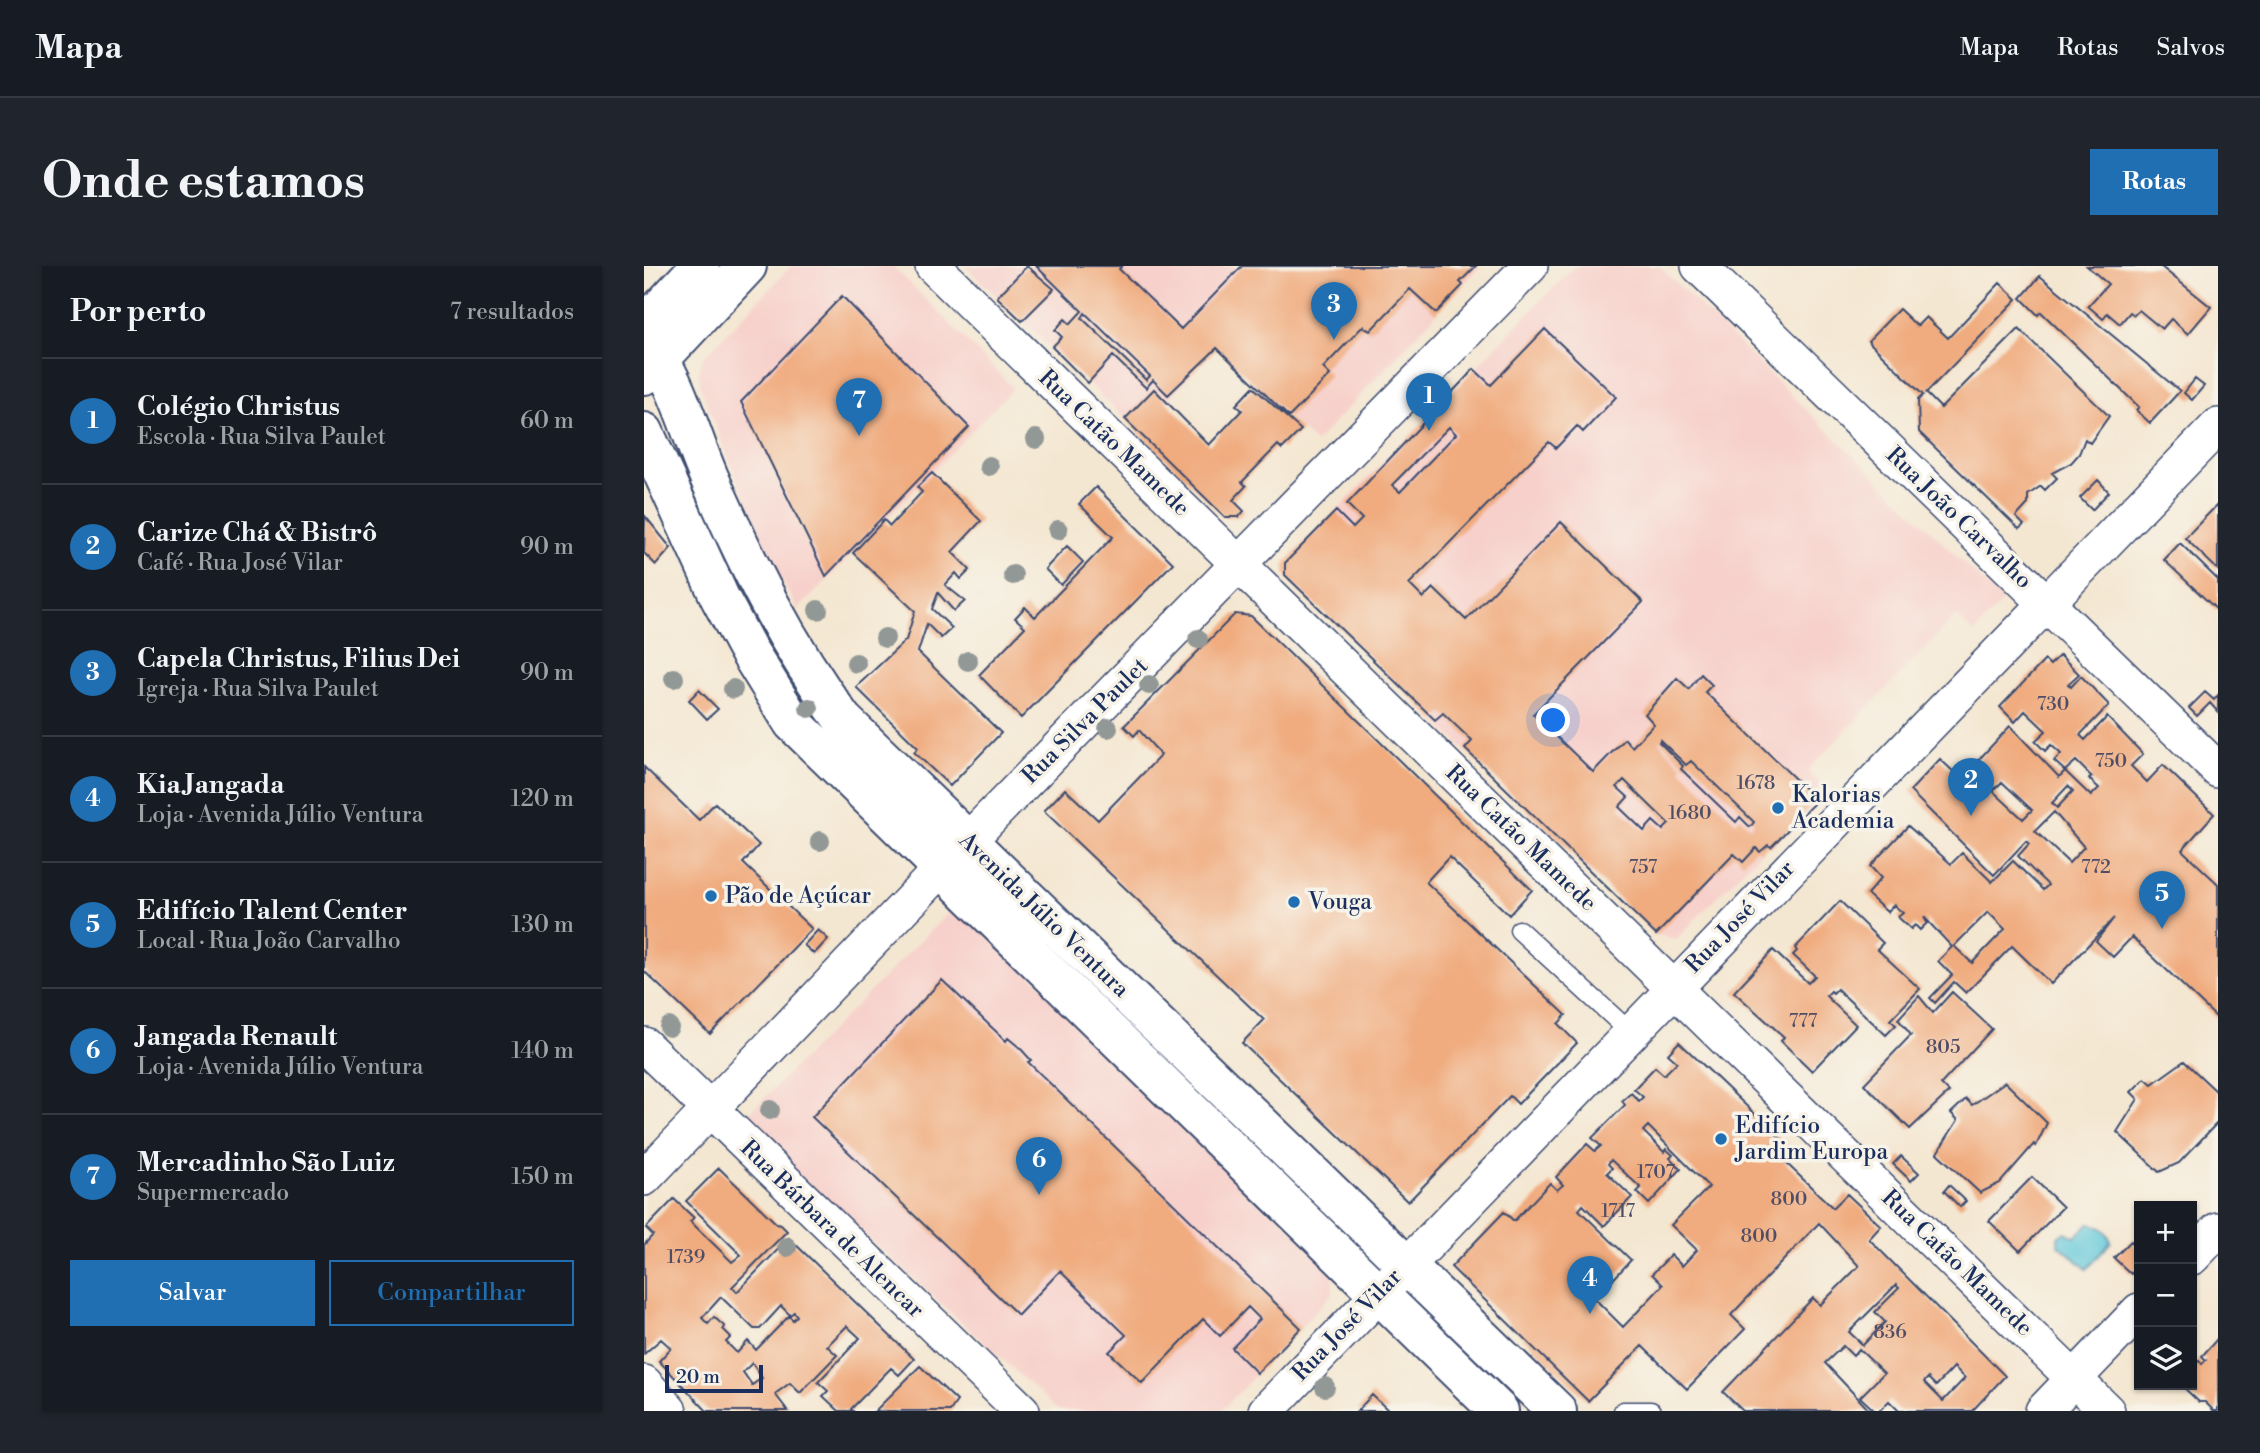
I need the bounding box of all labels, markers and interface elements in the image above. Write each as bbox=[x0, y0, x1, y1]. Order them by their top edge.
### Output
text: Mapa bbox=[35, 28, 122, 69]
text: Mapa bbox=[1960, 33, 2019, 63]
text: Rotas bbox=[2057, 33, 2118, 63]
text: Salvos bbox=[2156, 33, 2225, 63]
button: Rotas bbox=[2090, 149, 2218, 215]
text: Onde estamos bbox=[42, 152, 365, 213]
pin: 3 bbox=[1311, 282, 1357, 340]
text: Por perto bbox=[70, 293, 206, 331]
text: 7 resultados bbox=[450, 298, 574, 326]
street label: Rua Catão Mamede bbox=[1033, 364, 1195, 522]
pin: 1 bbox=[1406, 373, 1452, 431]
pin: 7 bbox=[836, 378, 882, 436]
text: Colégio Christus bbox=[137, 391, 340, 423]
text: 1 bbox=[87, 407, 99, 435]
text: 60 m bbox=[520, 407, 574, 435]
text: Escola · Rua Silva Paulet bbox=[137, 423, 386, 451]
street label: Rua João Carvalho bbox=[1880, 441, 2038, 595]
text: Carize Chá & Bistrô bbox=[137, 517, 377, 549]
text: 2 bbox=[86, 533, 100, 561]
text: 90 m bbox=[520, 533, 574, 561]
text: Café · Rua José Vilar bbox=[137, 549, 343, 577]
text: Capela Christus, Filius Dei bbox=[137, 643, 460, 675]
street label: Rua Silva Paulet bbox=[1016, 652, 1154, 790]
text: 3 bbox=[86, 659, 100, 687]
text: 90 m bbox=[520, 659, 574, 687]
text: Igreja · Rua Silva Paulet bbox=[137, 675, 379, 703]
house number: 730 bbox=[2037, 692, 2069, 716]
your location bbox=[1536, 703, 1570, 737]
house number: 750 bbox=[2095, 749, 2127, 773]
pin: 2 bbox=[1948, 758, 1994, 816]
street label: Rua Catão Mamede bbox=[1440, 759, 1602, 917]
text: Kia Jangada bbox=[137, 769, 284, 801]
house number: 1678 bbox=[1737, 771, 1775, 795]
place label: Kalorias Academia bbox=[1791, 781, 1895, 835]
text: 4 bbox=[85, 785, 101, 813]
text: 120 m bbox=[510, 785, 574, 813]
marker: Kalorias Academia bbox=[1770, 800, 1786, 816]
text: Loja · Avenida Júlio Ventura bbox=[137, 801, 423, 829]
house number: 1680 bbox=[1668, 801, 1712, 825]
street label: Avenida Júlio Ventura bbox=[952, 826, 1135, 1004]
house number: 757 bbox=[1629, 855, 1658, 879]
street label: Rua José Vilar bbox=[1679, 855, 1801, 979]
house number: 772 bbox=[2081, 855, 2111, 879]
pin: 5 bbox=[2139, 871, 2185, 929]
place label: Pão de Açúcar bbox=[725, 882, 871, 910]
marker: Pão de Açúcar bbox=[703, 888, 719, 904]
place label: Vouga bbox=[1307, 888, 1372, 916]
marker: Vouga bbox=[1286, 894, 1302, 910]
text: Edifício Talent Center bbox=[137, 895, 407, 927]
text: 5 bbox=[86, 911, 100, 939]
text: 130 m bbox=[511, 911, 574, 939]
text: Local · Rua João Carvalho bbox=[137, 927, 401, 955]
house number: 777 bbox=[1789, 1009, 1818, 1033]
text: Jangada Renault bbox=[137, 1021, 337, 1053]
house number: 805 bbox=[1926, 1035, 1960, 1059]
text: 6 bbox=[86, 1037, 100, 1065]
text: 140 m bbox=[511, 1037, 574, 1065]
text: Loja · Avenida Júlio Ventura bbox=[137, 1053, 423, 1081]
place label: Edifício Jardim Europa bbox=[1734, 1112, 1889, 1166]
marker: Edifício Jardim Europa bbox=[1713, 1131, 1729, 1147]
street label: Rua Bárbara de Alencar bbox=[734, 1134, 930, 1324]
pin: 6 bbox=[1016, 1137, 1062, 1195]
text: Mercadinho São Luiz bbox=[137, 1147, 395, 1179]
house number: 1707 bbox=[1637, 1160, 1676, 1184]
text: 7 bbox=[86, 1163, 100, 1191]
text: 150 m bbox=[511, 1163, 574, 1191]
text: Supermercado bbox=[137, 1179, 289, 1207]
street label: Rua Catão Mamede bbox=[1876, 1184, 2038, 1342]
house number: 800 bbox=[1771, 1187, 1807, 1211]
house number: 1717 bbox=[1601, 1199, 1636, 1223]
map controls bbox=[2134, 1201, 2197, 1390]
button: + bbox=[2134, 1201, 2197, 1264]
house number: 800 bbox=[1741, 1224, 1777, 1248]
house number: 1739 bbox=[667, 1245, 705, 1269]
pin: 4 bbox=[1567, 1256, 1613, 1314]
button: Salvar bbox=[70, 1260, 315, 1326]
button: Compartilhar bbox=[329, 1260, 574, 1326]
street label: Rua José Vilar bbox=[1286, 1263, 1408, 1387]
button: − bbox=[2134, 1264, 2197, 1327]
house number: 836 bbox=[1873, 1320, 1907, 1344]
button: layers bbox=[2134, 1327, 2197, 1390]
scale bar bbox=[665, 1362, 763, 1394]
text: 20 m bbox=[676, 1365, 720, 1389]

